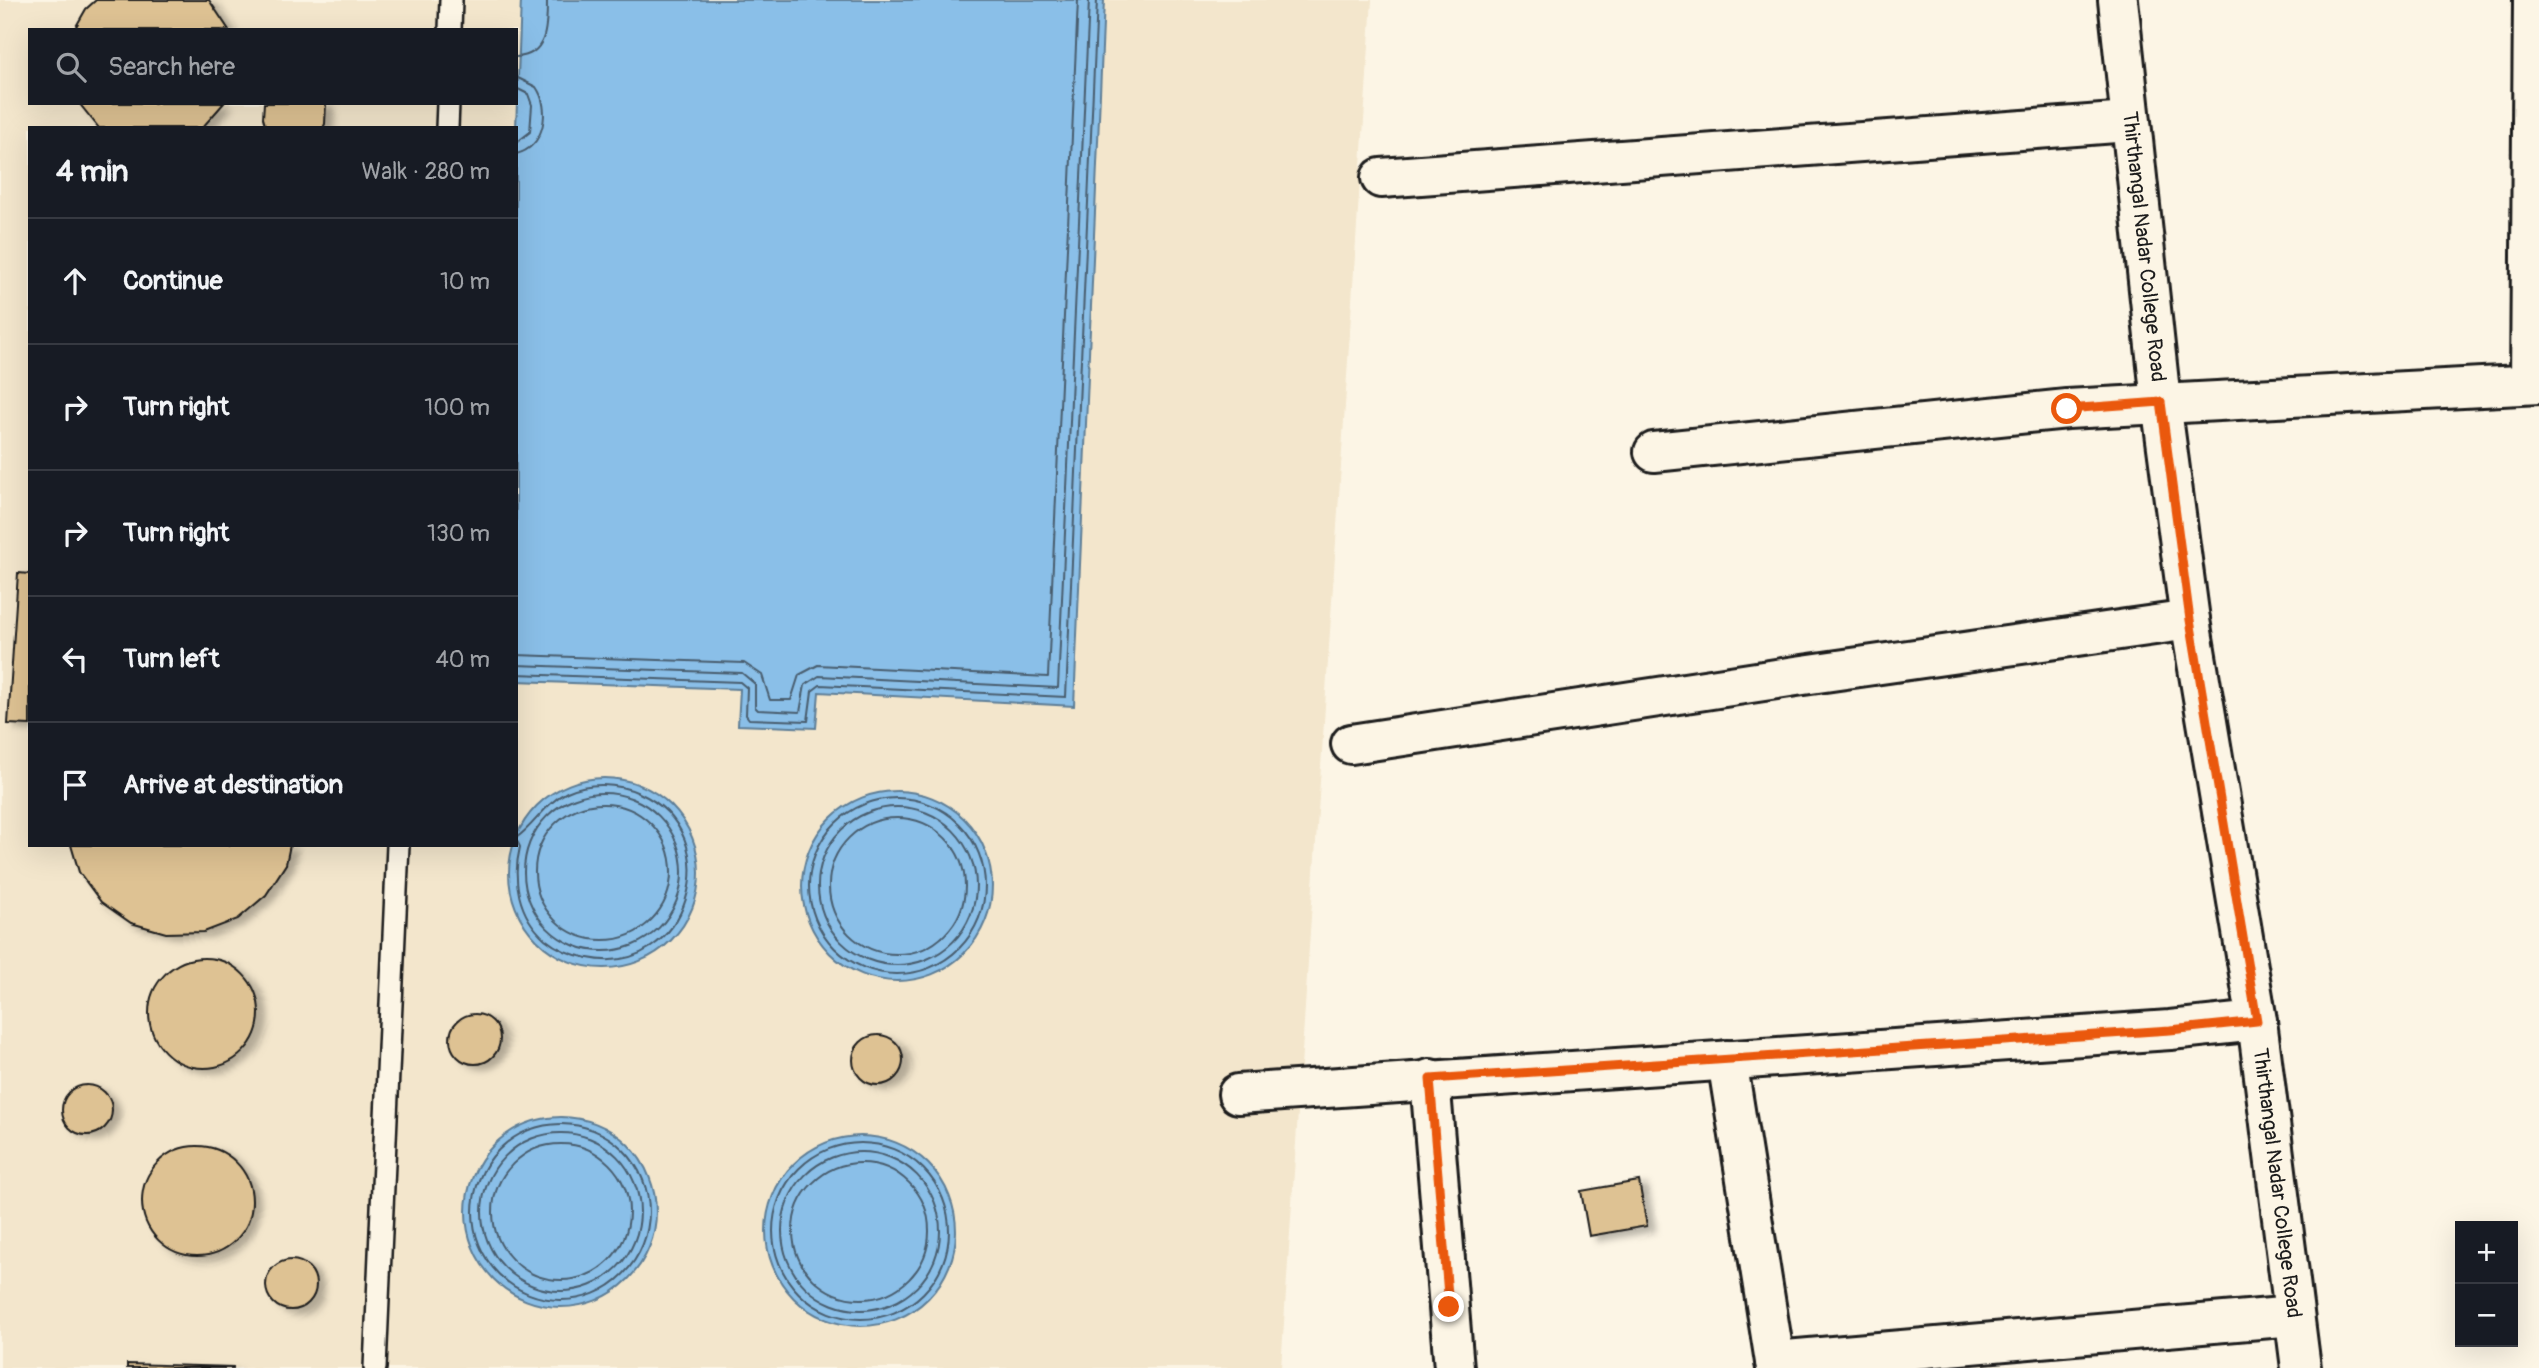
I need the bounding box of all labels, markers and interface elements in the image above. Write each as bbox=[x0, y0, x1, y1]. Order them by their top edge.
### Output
search box bbox=[28, 28, 518, 105]
icon: search bbox=[52, 48, 90, 86]
text: Search here bbox=[108, 51, 235, 83]
street label: Thirthangal Nadar College Road bbox=[2116, 110, 2172, 383]
text: 4 min bbox=[56, 153, 129, 190]
text: Walk · 280 m bbox=[362, 157, 490, 186]
icon: ahead bbox=[56, 262, 94, 300]
text: Continue bbox=[123, 265, 223, 297]
text: 10 m bbox=[440, 267, 490, 296]
icon: right bbox=[56, 388, 94, 426]
text: Turn right bbox=[123, 391, 229, 423]
text: 100 m bbox=[424, 393, 490, 422]
route start bbox=[2051, 393, 2082, 424]
icon: right bbox=[56, 514, 94, 552]
text: Turn right bbox=[123, 517, 229, 549]
text: 130 m bbox=[427, 519, 490, 548]
icon: left bbox=[56, 640, 94, 678]
text: Turn left bbox=[123, 643, 219, 675]
text: 40 m bbox=[436, 645, 490, 674]
icon: arrive bbox=[56, 766, 94, 804]
text: Arrive at destination bbox=[123, 769, 343, 801]
street label: Thirthangal Nadar College Road bbox=[2247, 1046, 2308, 1320]
map controls bbox=[2455, 1221, 2518, 1347]
button: + bbox=[2455, 1221, 2518, 1284]
button: − bbox=[2455, 1284, 2518, 1347]
route end bbox=[1433, 1291, 1464, 1322]

